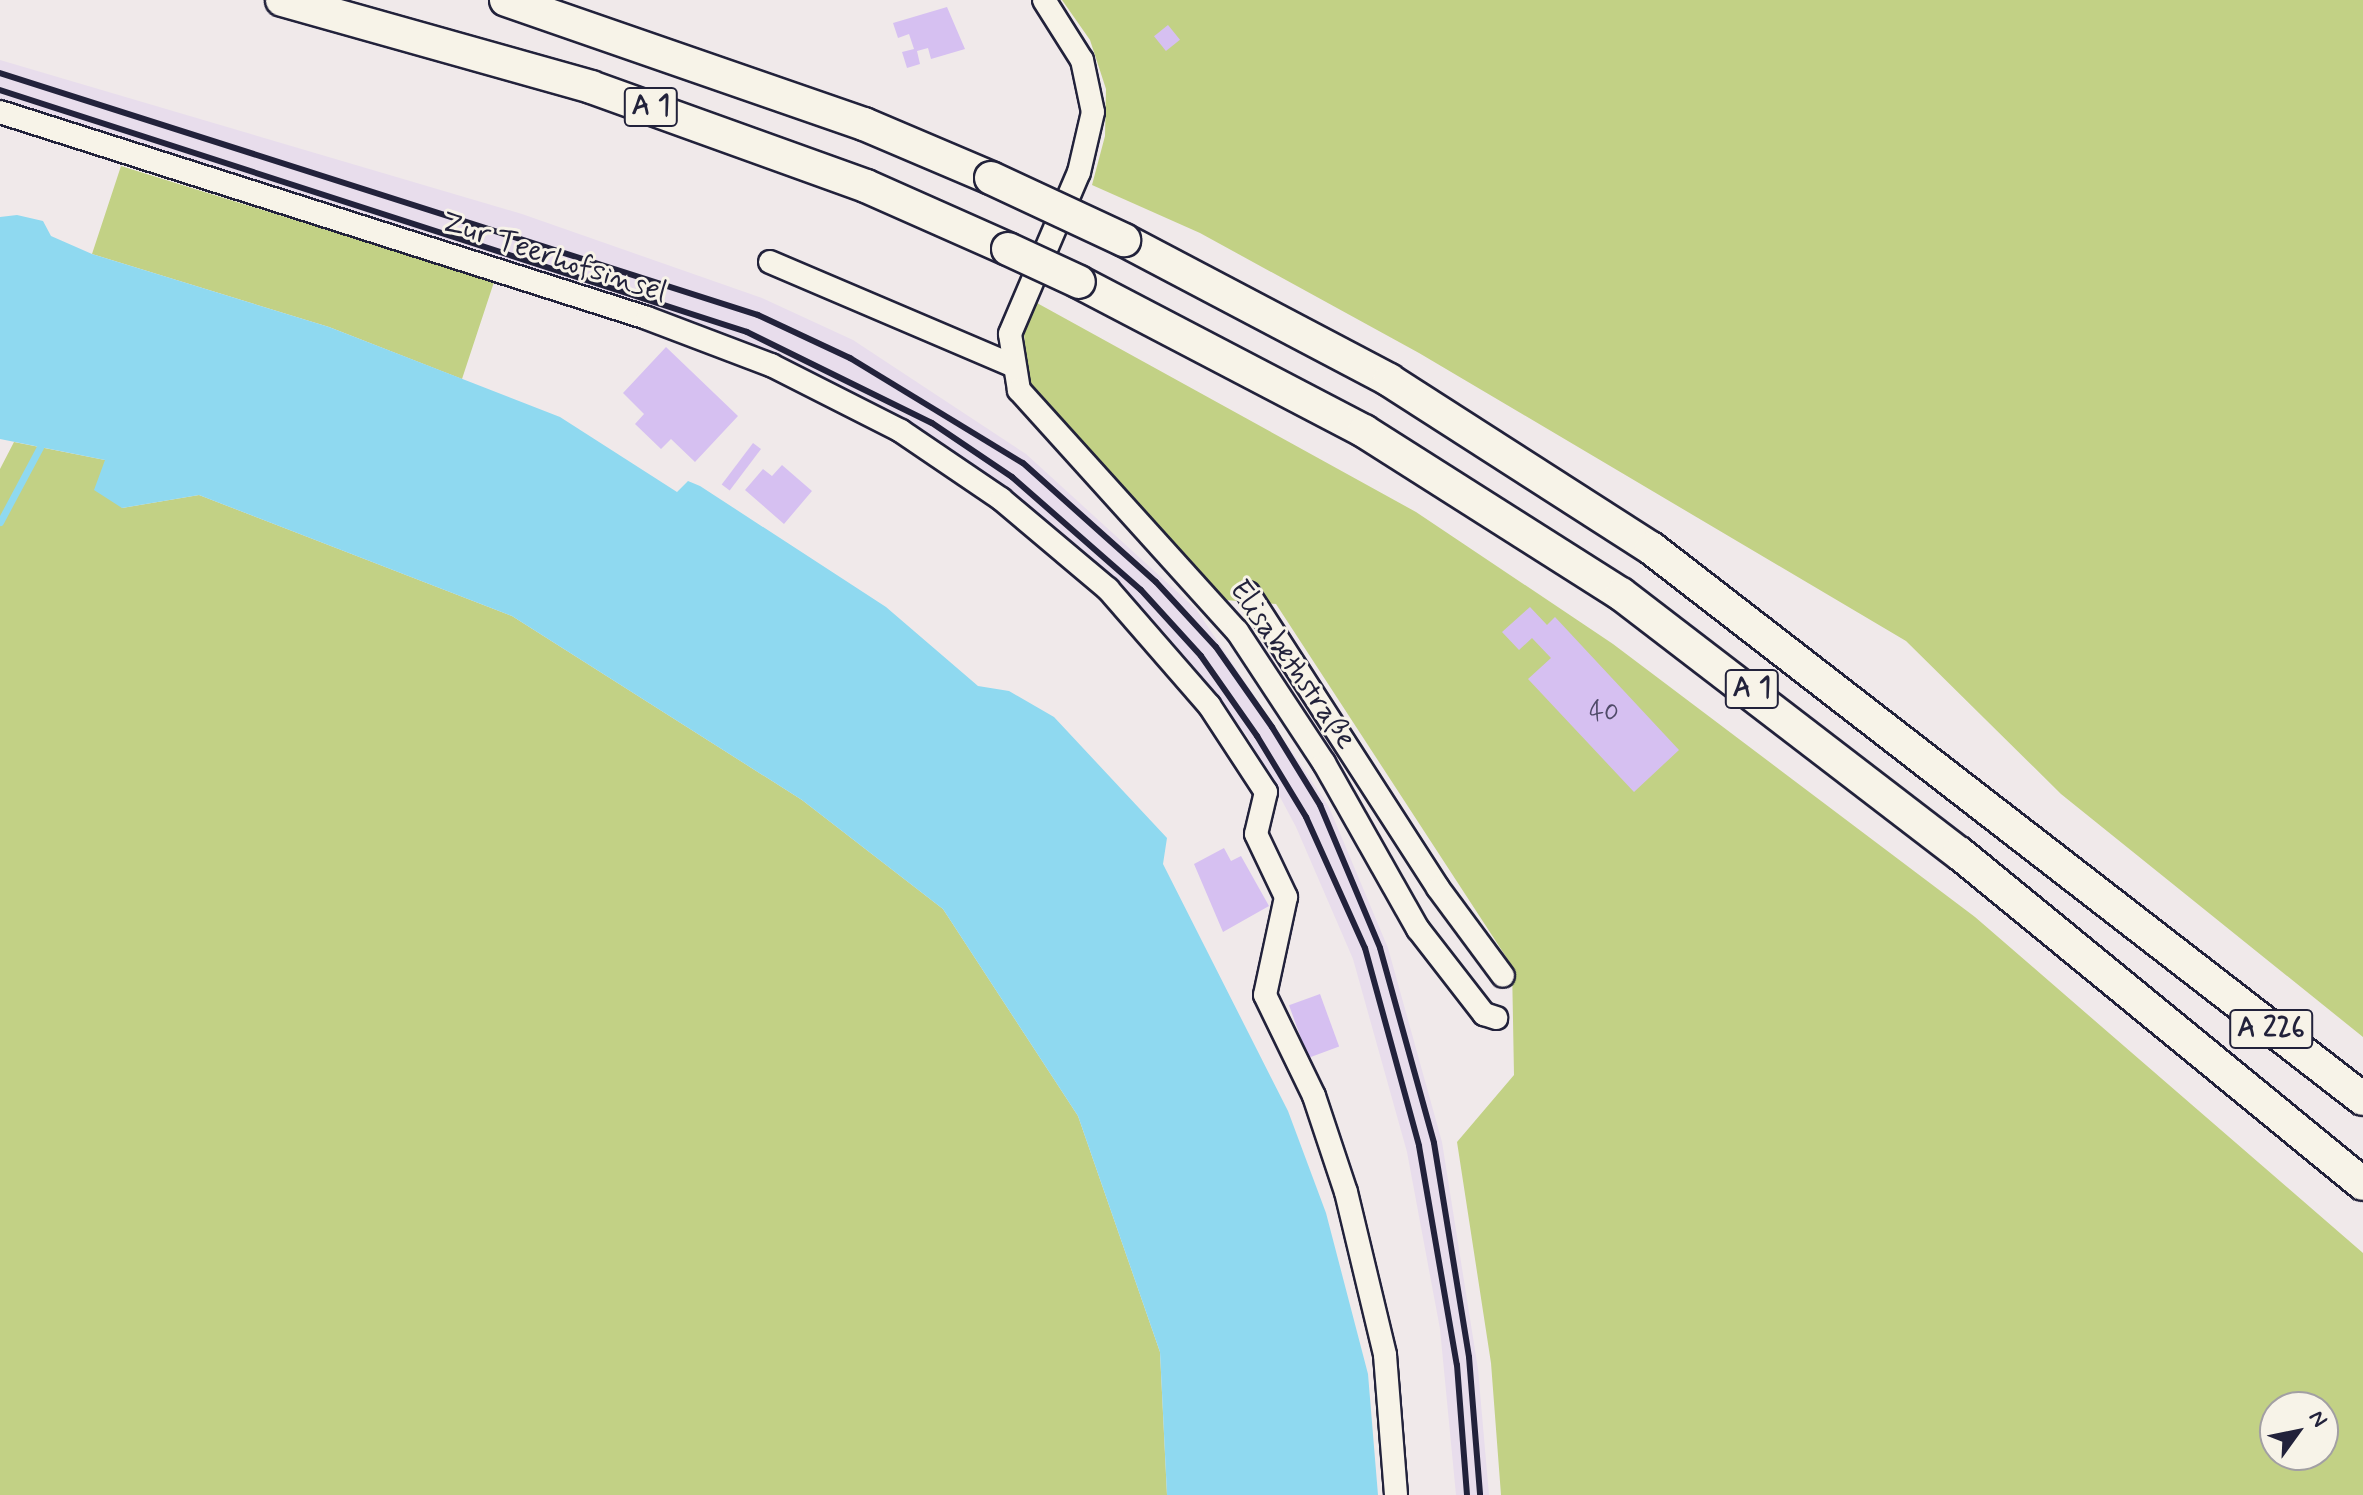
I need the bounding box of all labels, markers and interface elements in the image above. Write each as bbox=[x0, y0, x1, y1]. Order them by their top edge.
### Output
road number: A 1 bbox=[623, 83, 679, 131]
street label: Zur Teerhofsinsel bbox=[440, 206, 668, 310]
street label: Elisabethstraße bbox=[1220, 574, 1364, 756]
road number: A 1 bbox=[1724, 665, 1780, 713]
house number: 40 bbox=[1589, 698, 1619, 730]
road number: A 226 bbox=[2229, 1005, 2313, 1053]
north arrow bbox=[2259, 1391, 2339, 1471]
text: N bbox=[2302, 1405, 2333, 1433]

